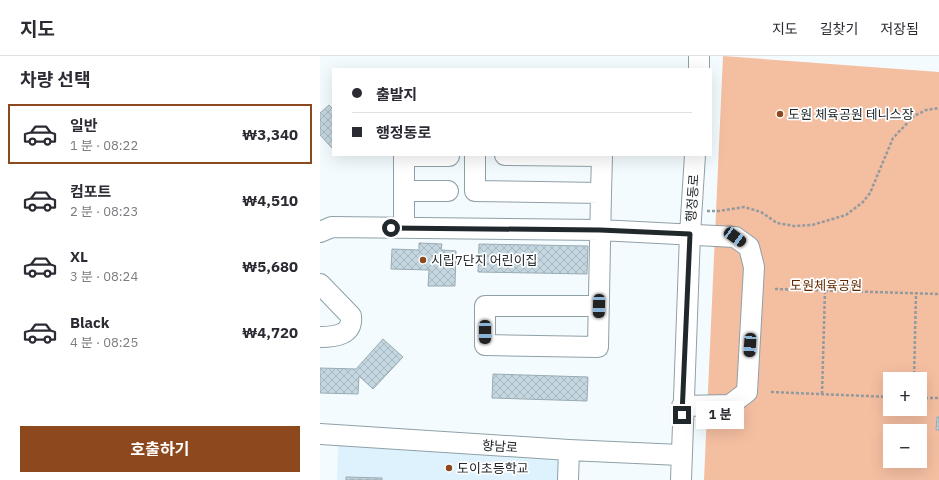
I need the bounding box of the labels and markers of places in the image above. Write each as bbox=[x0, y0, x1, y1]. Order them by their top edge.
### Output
place label: 도원 체육공원 테니스장 bbox=[788, 106, 914, 123]
marker: 도원 체육공원 테니스장 bbox=[775, 109, 785, 119]
place label: 시립7단지 어린이집 bbox=[431, 252, 538, 269]
marker: 시립7단지 어린이집 bbox=[418, 255, 428, 265]
place label: 도이초등학교 bbox=[457, 460, 529, 477]
marker: 도이초등학교 bbox=[444, 463, 454, 473]

